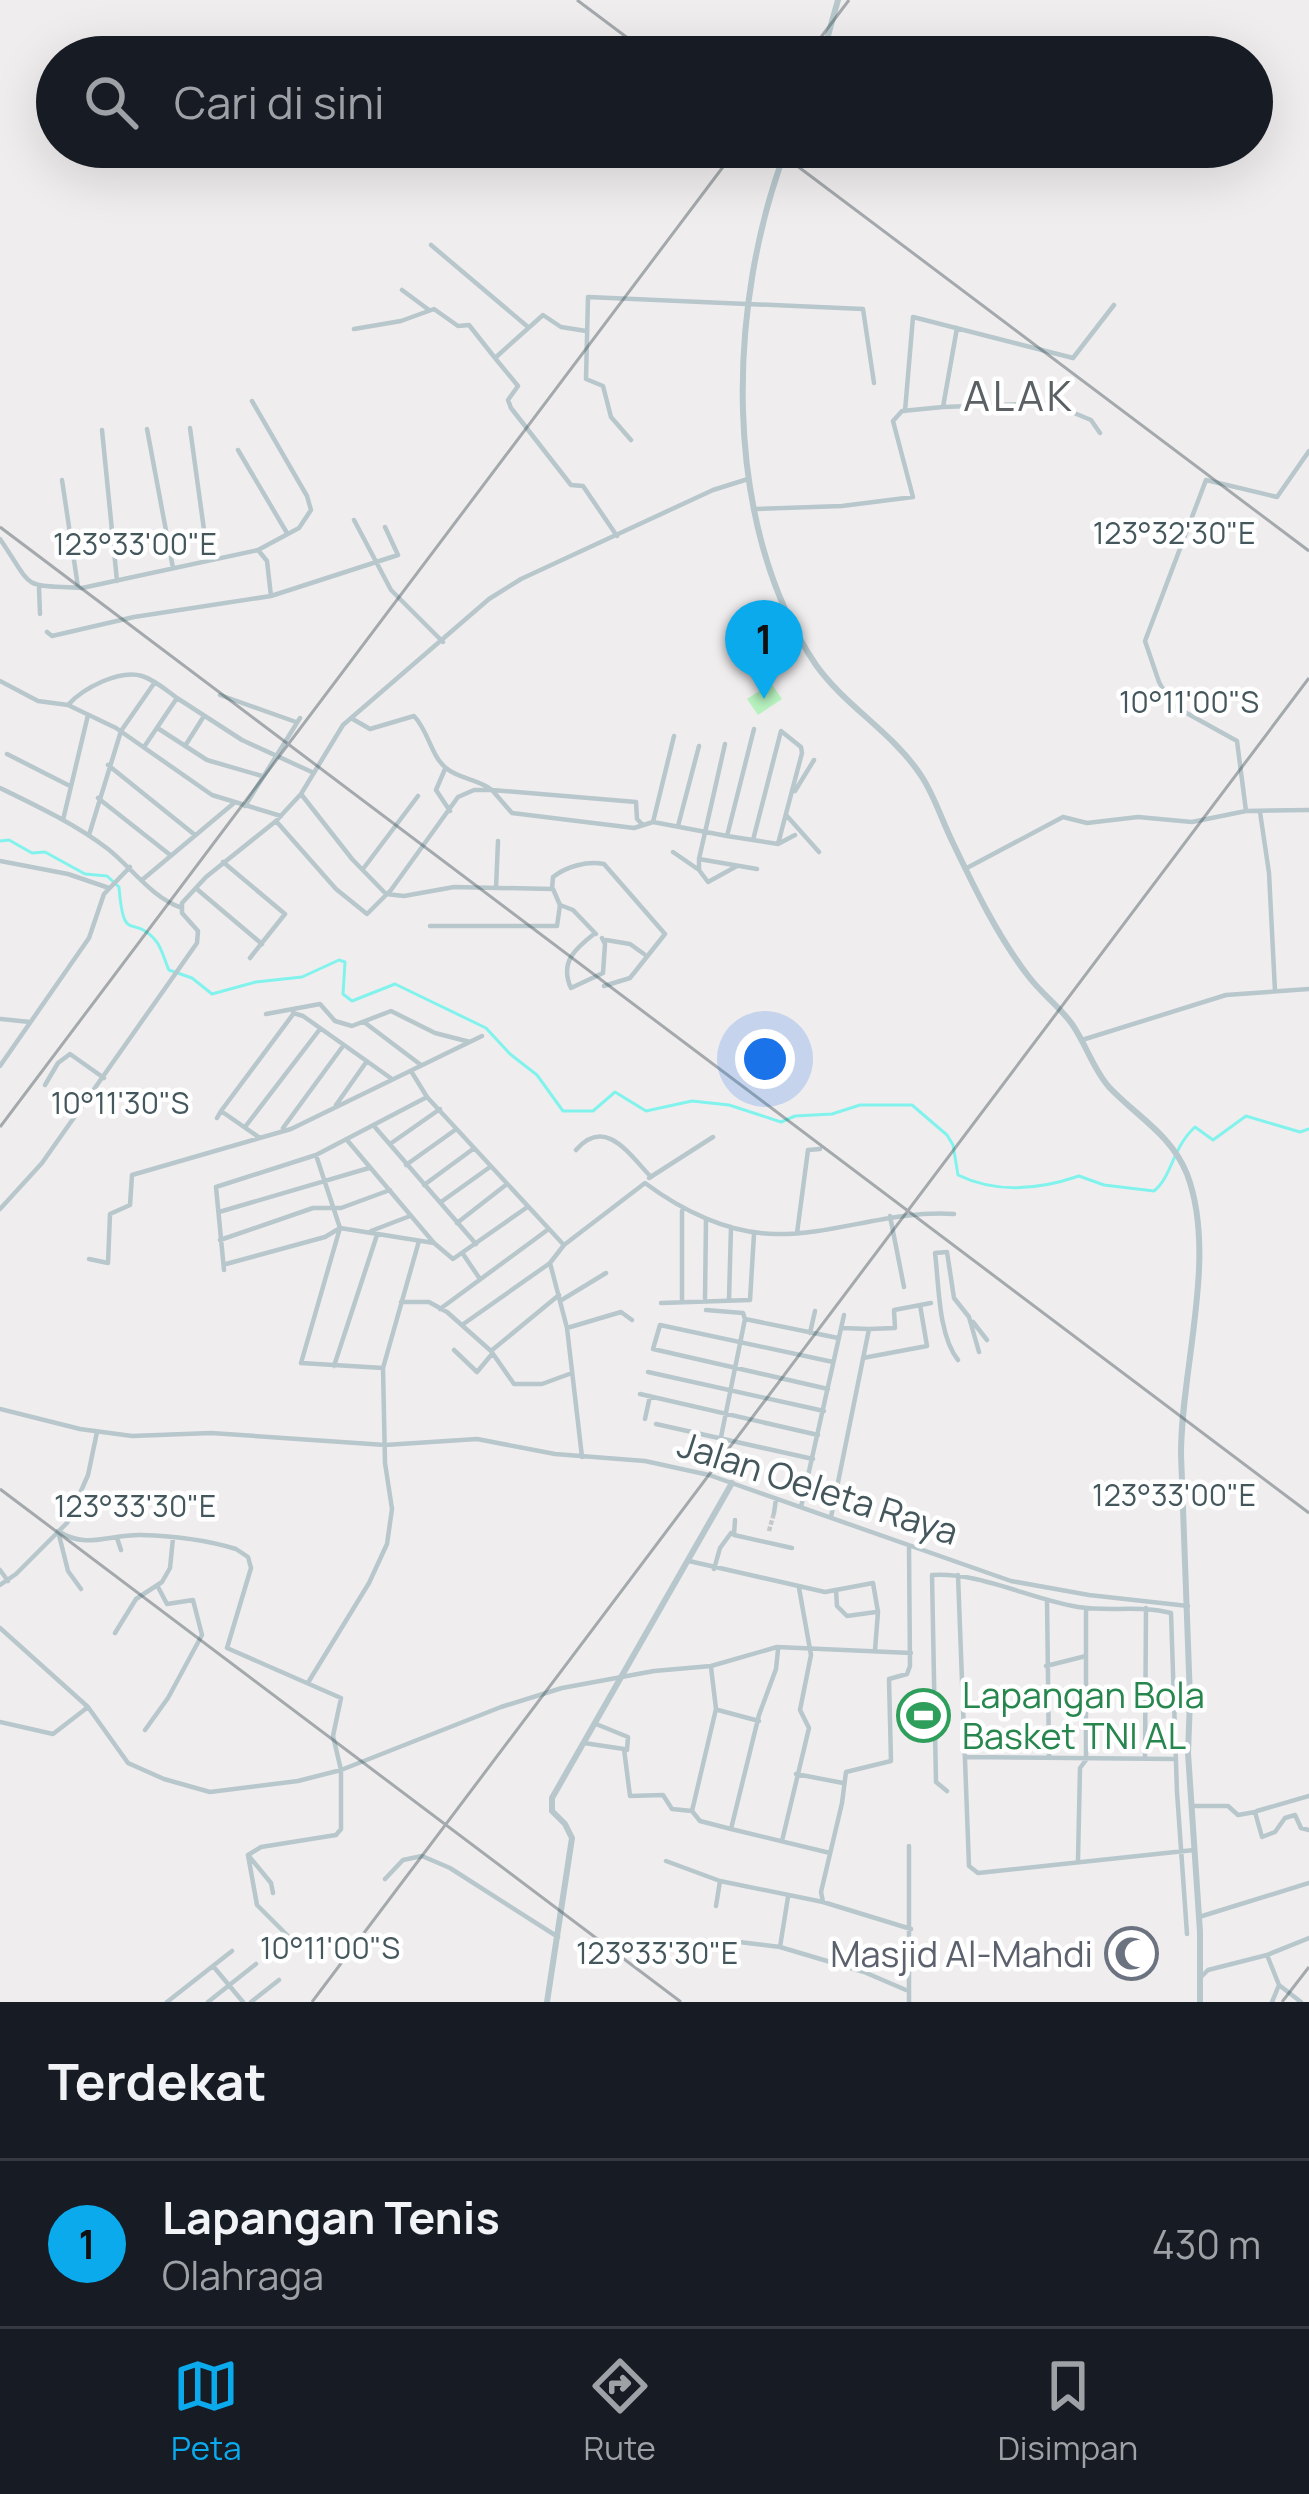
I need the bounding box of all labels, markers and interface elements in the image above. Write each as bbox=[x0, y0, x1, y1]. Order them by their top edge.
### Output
search box bbox=[36, 36, 1273, 168]
icon: search bbox=[78, 69, 144, 135]
text: Cari di sini bbox=[174, 71, 384, 133]
district label: ALAK bbox=[963, 366, 1075, 424]
text: 123°32'30"E bbox=[1093, 512, 1255, 553]
text: 123°33'00"E bbox=[53, 523, 217, 564]
pin: 1 bbox=[725, 600, 803, 699]
text: 10°11'00"S bbox=[1119, 681, 1259, 722]
your location bbox=[735, 1029, 795, 1089]
text: 10°11'30"S bbox=[51, 1082, 189, 1123]
street label: Jalan Oeleta Raya bbox=[672, 1419, 964, 1556]
text: 123°33'00"E bbox=[1092, 1474, 1256, 1515]
text: 123°33'30"E bbox=[54, 1485, 216, 1526]
place label: Lapangan Bola Basket TNI AL bbox=[962, 1670, 1205, 1760]
sports icon: Lapangan Bola Basket TNI AL bbox=[895, 1688, 951, 1744]
mosque icon: Masjid Al-Mahdi bbox=[1104, 1926, 1160, 1982]
text: 10°11'00"S bbox=[260, 1927, 400, 1968]
place label: Masjid Al-Mahdi bbox=[830, 1929, 1093, 1978]
text: 123°33'30"E bbox=[576, 1932, 738, 1973]
text: Terdekat bbox=[48, 2046, 266, 2115]
text: Lapangan Tenis bbox=[162, 2186, 500, 2248]
text: 1 bbox=[78, 2217, 96, 2271]
text: 430 m bbox=[1152, 2217, 1261, 2271]
text: Olahraga bbox=[162, 2248, 324, 2302]
tab: Peta bbox=[171, 2353, 242, 2470]
tab: Rute bbox=[584, 2353, 656, 2470]
tab: Disimpan bbox=[998, 2353, 1138, 2470]

